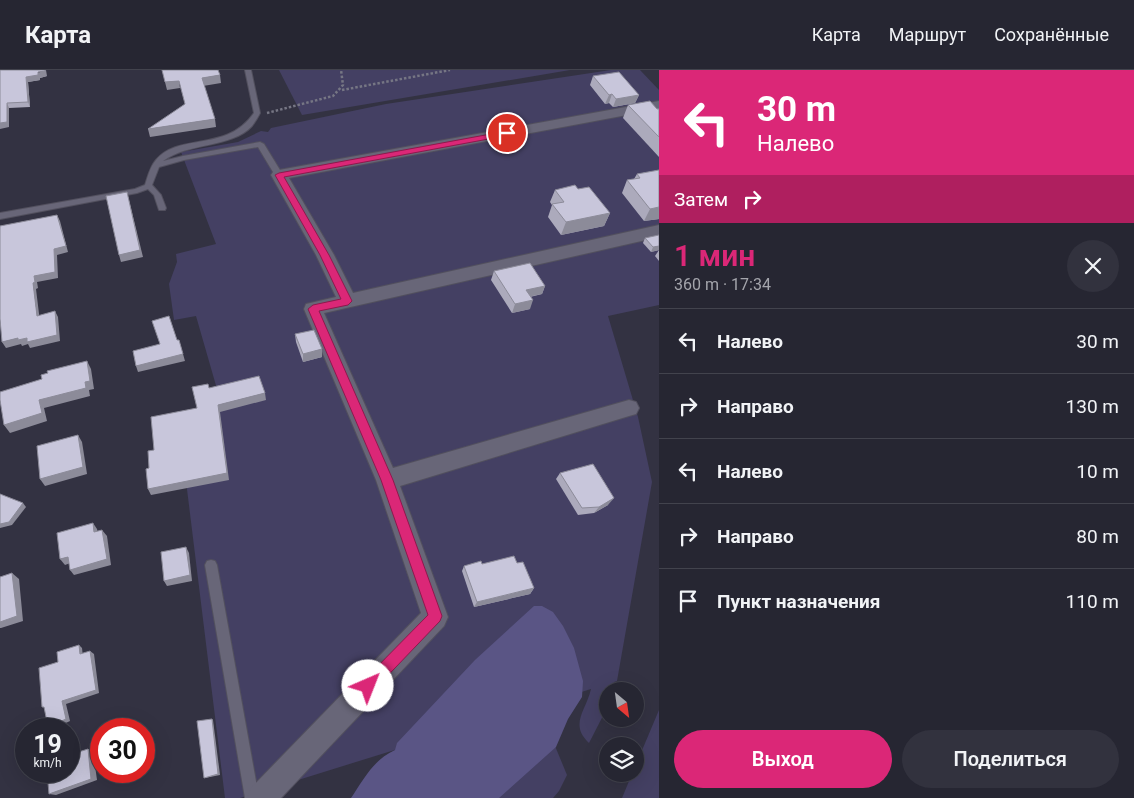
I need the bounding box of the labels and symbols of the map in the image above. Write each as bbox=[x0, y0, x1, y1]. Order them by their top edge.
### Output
pin bbox=[486, 112, 528, 154]
position arrow bbox=[341, 659, 393, 711]
north arrow bbox=[599, 682, 644, 728]
speed limit sign: 30 bbox=[90, 718, 155, 783]

